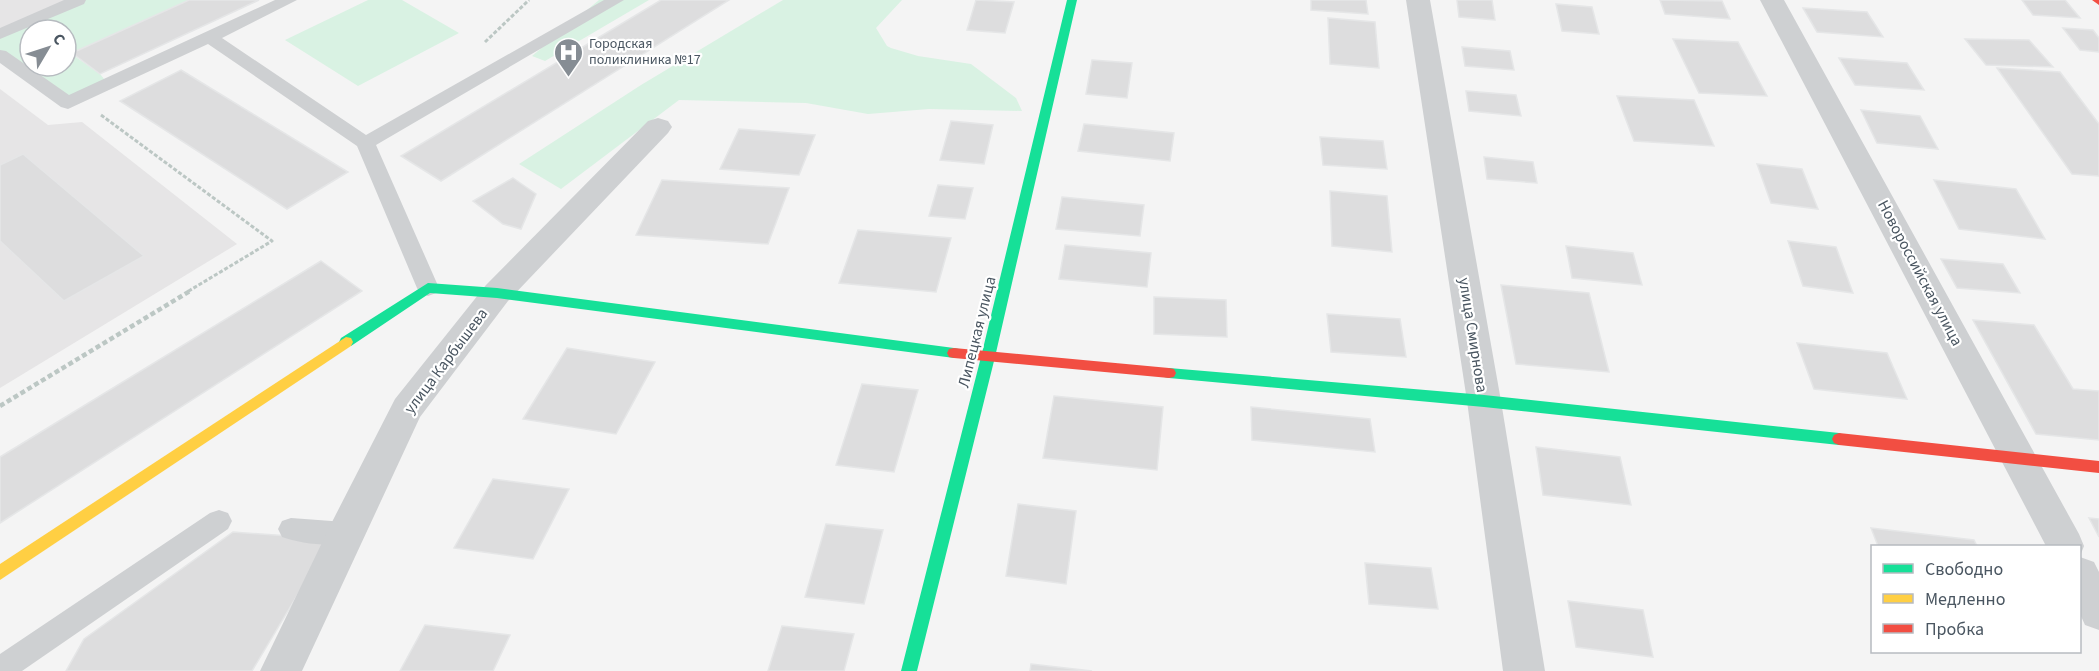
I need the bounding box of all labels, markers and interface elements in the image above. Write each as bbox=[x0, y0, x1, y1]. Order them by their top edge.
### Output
north arrow bbox=[18, 18, 78, 78]
text: С bbox=[47, 29, 70, 50]
place label: Городская поликлиника №17 bbox=[589, 34, 701, 70]
hospital icon: Городская поликлиника №17 bbox=[552, 36, 584, 78]
street label: Новороссийская улица bbox=[1872, 196, 1968, 350]
street label: Липецкая улица bbox=[953, 274, 1001, 390]
street label: улица Смирнова bbox=[1453, 276, 1493, 394]
street label: улица Карбышева bbox=[399, 304, 493, 418]
legend bbox=[1871, 545, 2081, 653]
text: Свободно bbox=[1925, 557, 2003, 582]
text: Медленно bbox=[1925, 587, 2005, 612]
text: Пробка bbox=[1925, 617, 1984, 642]

